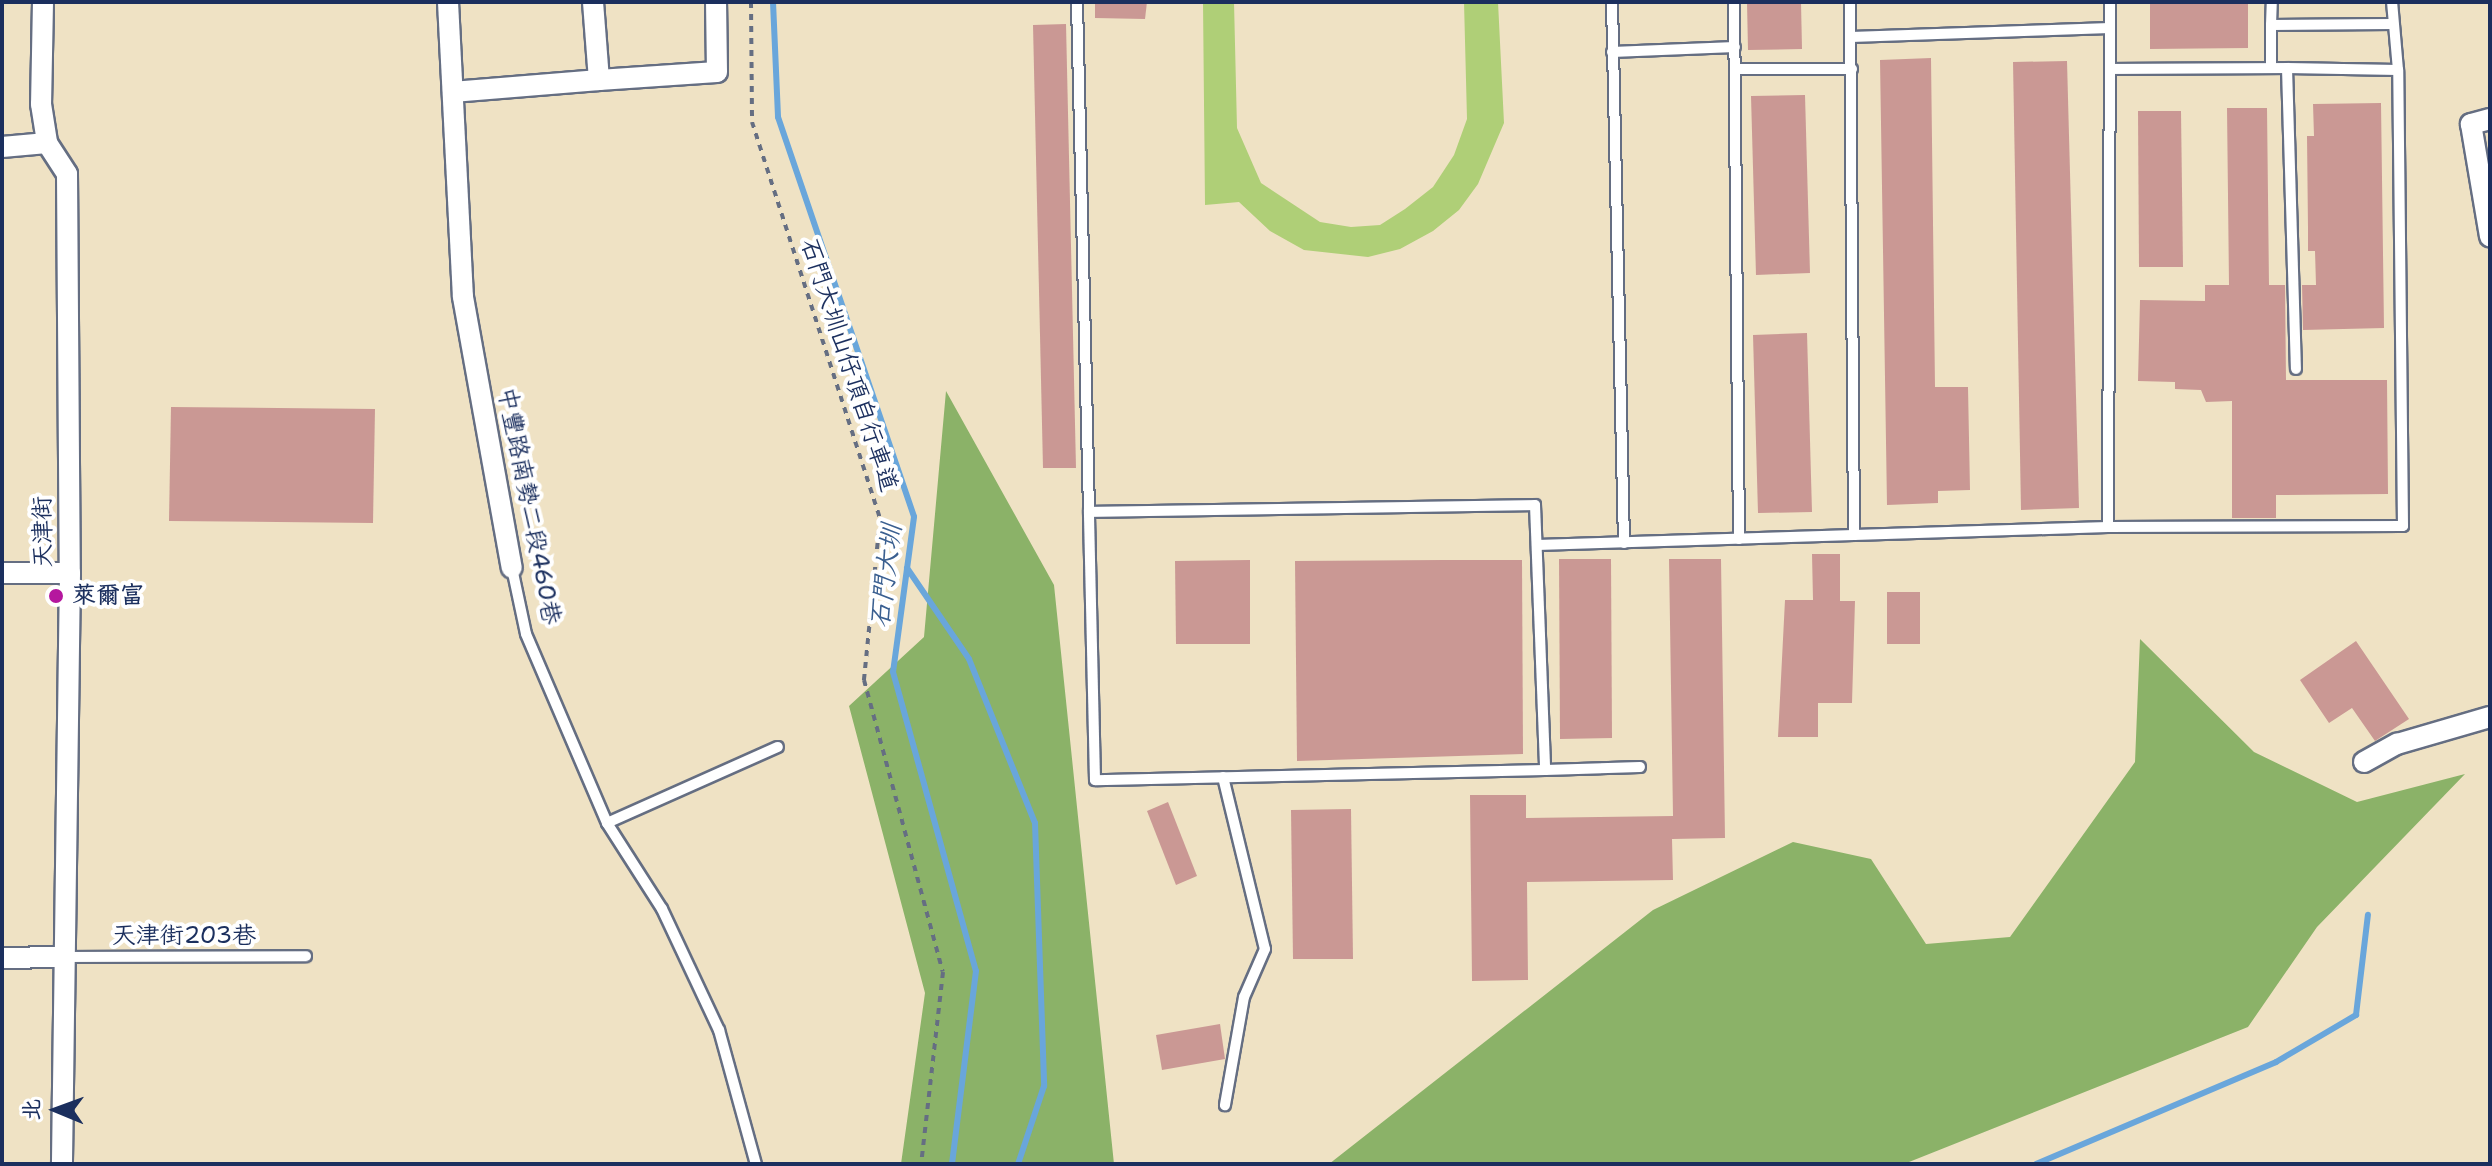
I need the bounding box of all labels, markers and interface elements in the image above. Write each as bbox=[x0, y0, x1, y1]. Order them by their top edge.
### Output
street label: 石門大圳山仔頂自行車道 bbox=[795, 235, 903, 495]
street label: 中豐路南勢二段460巷 bbox=[492, 385, 566, 627]
street label: 天津街 bbox=[28, 496, 58, 568]
water label: 石門大圳 bbox=[863, 522, 907, 630]
place label: 萊爾富 bbox=[72, 582, 144, 610]
marker: 萊爾富 bbox=[47, 587, 65, 605]
street label: 天津街203巷 bbox=[112, 922, 256, 950]
north arrow bbox=[16, 1070, 96, 1150]
text: 北 bbox=[17, 1098, 46, 1121]

